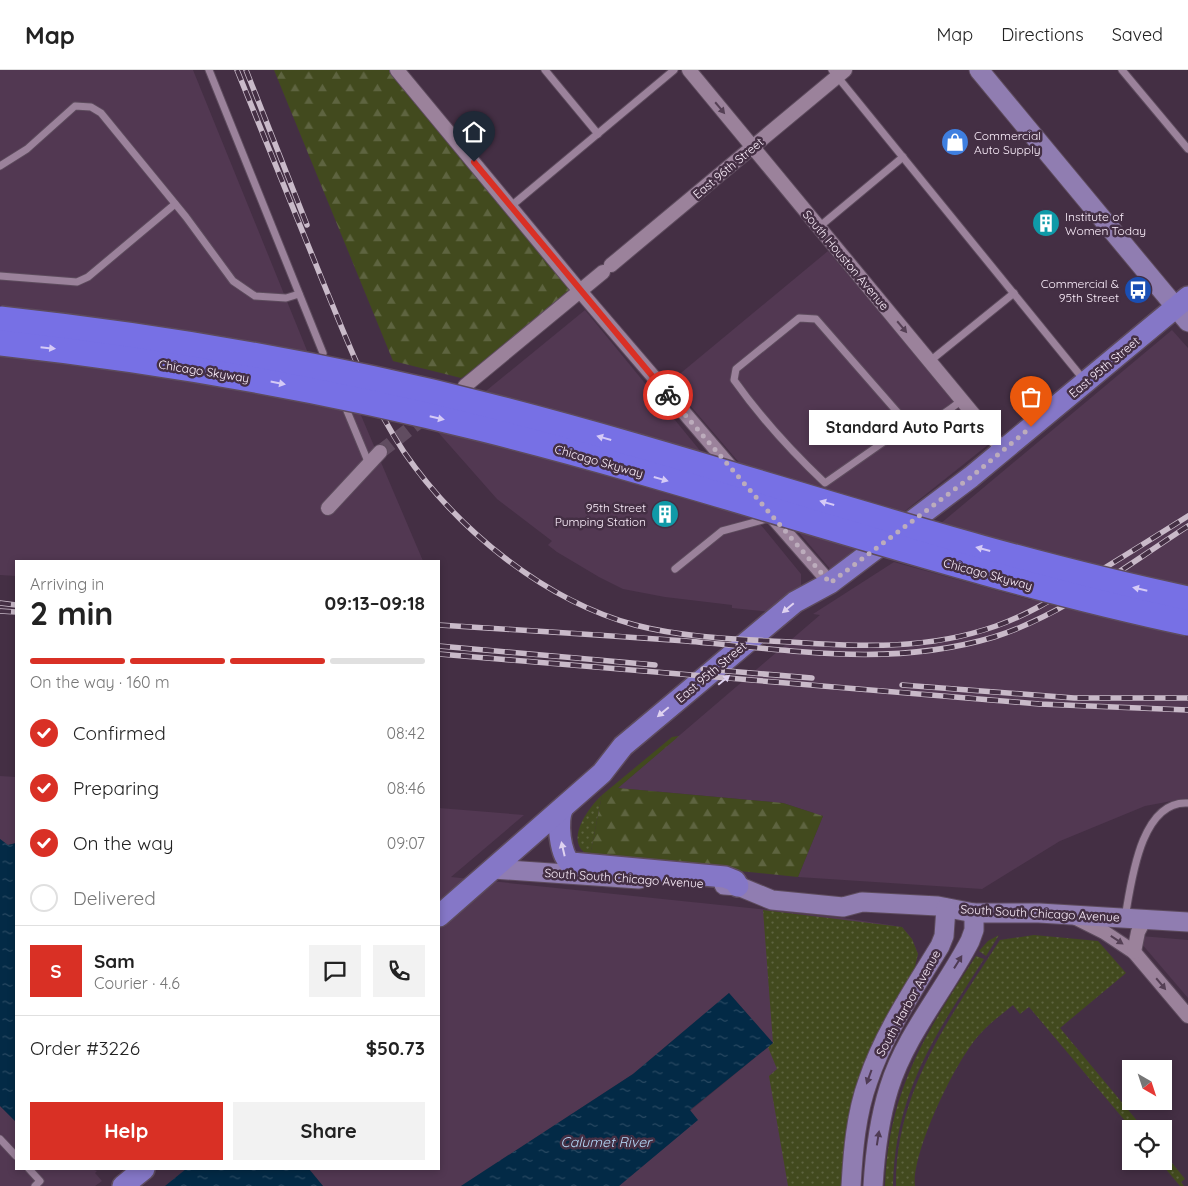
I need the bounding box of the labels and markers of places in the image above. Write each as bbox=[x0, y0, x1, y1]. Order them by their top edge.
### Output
pin bbox=[453, 111, 495, 162]
shop icon: Commercial Auto Supply bbox=[940, 127, 970, 157]
place label: Commercial Auto Supply bbox=[974, 128, 1041, 157]
building icon: Institute of Women Today bbox=[1031, 208, 1061, 238]
place label: Institute of Women Today bbox=[1065, 209, 1146, 238]
bus stop icon: Commercial & 95th Street bbox=[1123, 275, 1153, 305]
place label: Commercial & 95th Street bbox=[1041, 276, 1119, 305]
pin bbox=[1010, 376, 1052, 427]
callout: Standard Auto Parts bbox=[808, 410, 1001, 444]
building icon: 95th Street Pumping Station bbox=[650, 499, 680, 529]
place label: 95th Street Pumping Station bbox=[555, 500, 646, 529]

